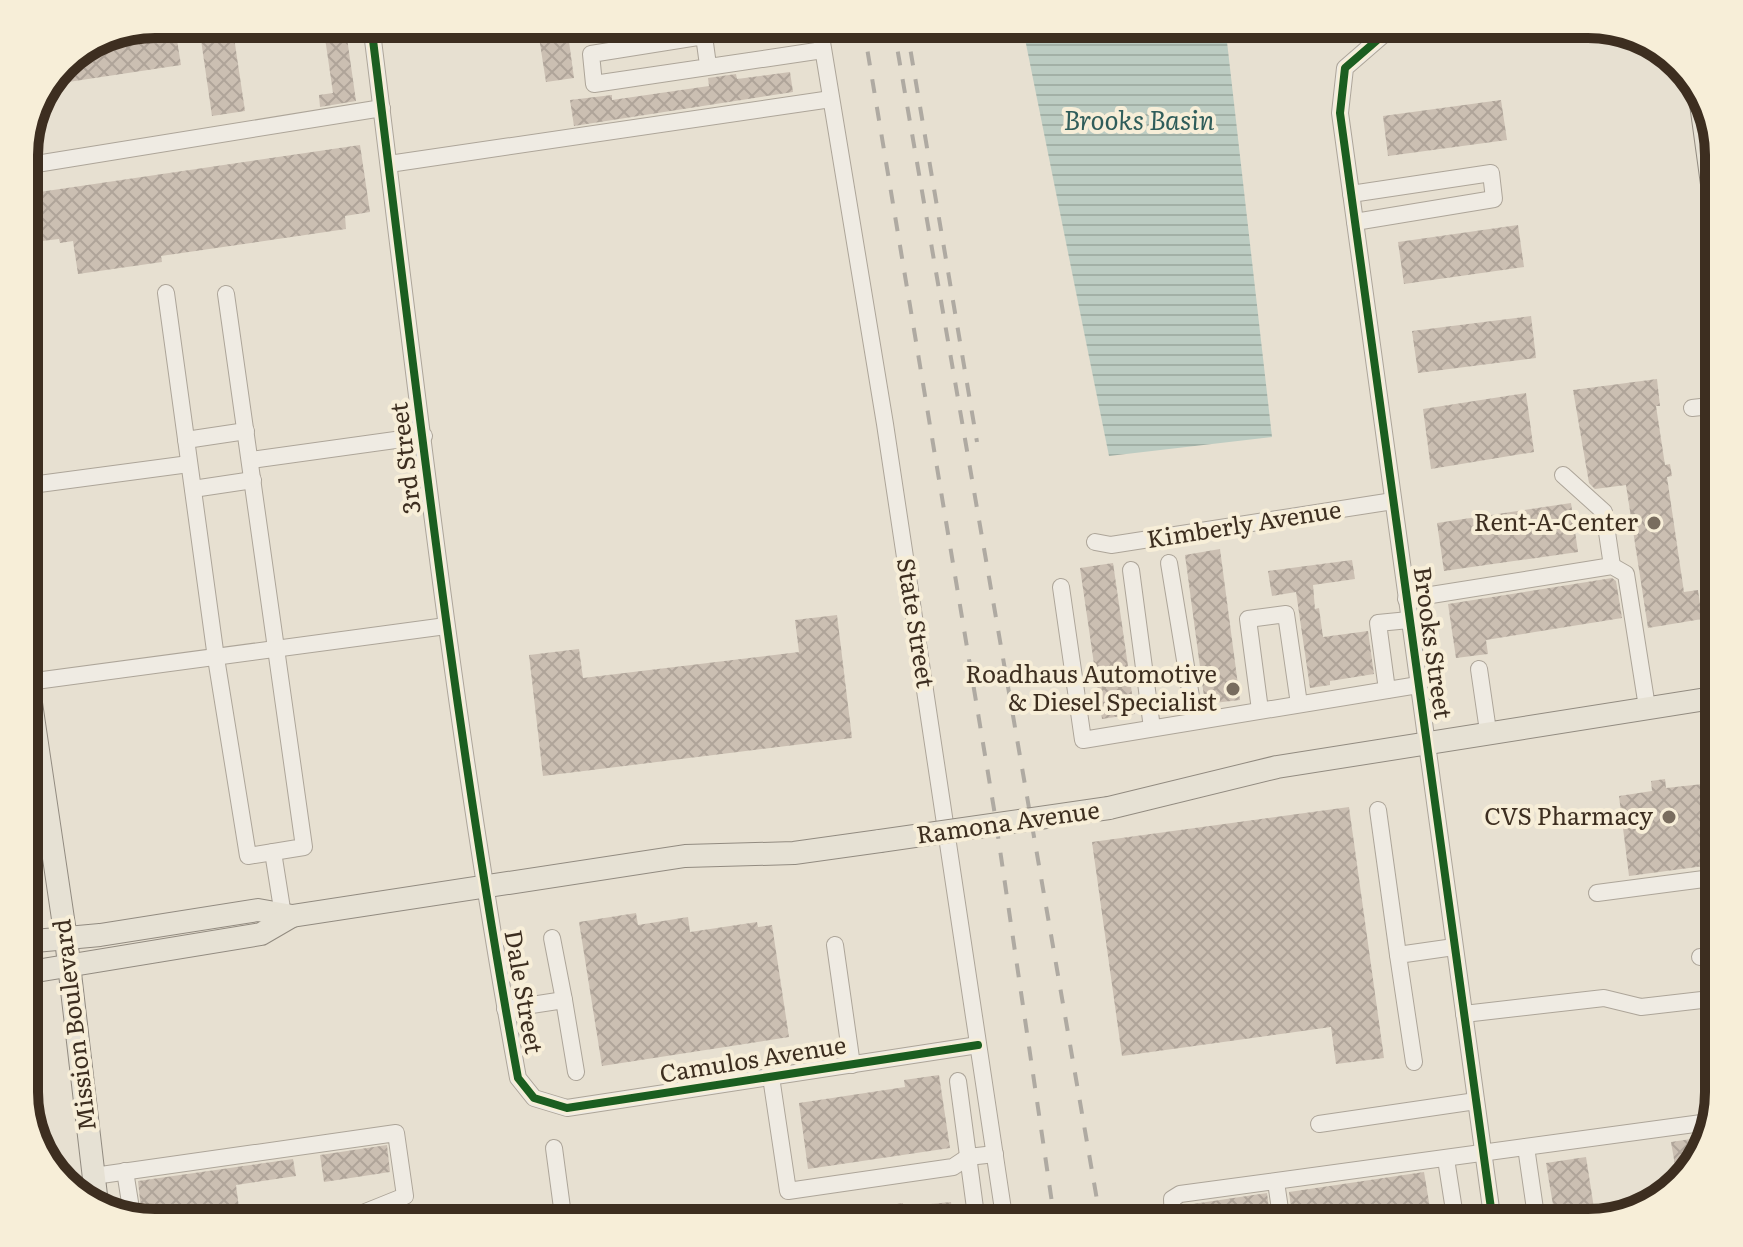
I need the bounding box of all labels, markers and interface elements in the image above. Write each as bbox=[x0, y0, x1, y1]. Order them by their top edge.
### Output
water label: Brooks Basin bbox=[1064, 99, 1215, 138]
street label: 3rd Street bbox=[379, 400, 428, 516]
street label: Kimberly Avenue bbox=[1144, 490, 1343, 555]
place label: Rent-A-Center bbox=[1474, 503, 1639, 538]
marker: Rent-A-Center bbox=[1645, 514, 1663, 532]
street label: State Street bbox=[890, 555, 945, 690]
street label: Brooks Street bbox=[1406, 564, 1463, 721]
place label: Roadhaus Automotive & Diesel Specialist bbox=[965, 655, 1217, 718]
marker: Roadhaus Automotive & Diesel Specialist bbox=[1224, 680, 1242, 698]
street label: Ramona Avenue bbox=[914, 790, 1101, 851]
place label: CVS Pharmacy bbox=[1484, 797, 1653, 832]
marker: CVS Pharmacy bbox=[1660, 808, 1678, 826]
street label: Mission Boulevard bbox=[42, 917, 103, 1133]
street label: Dale Street bbox=[497, 927, 554, 1056]
street label: Camulos Avenue bbox=[657, 1025, 848, 1090]

